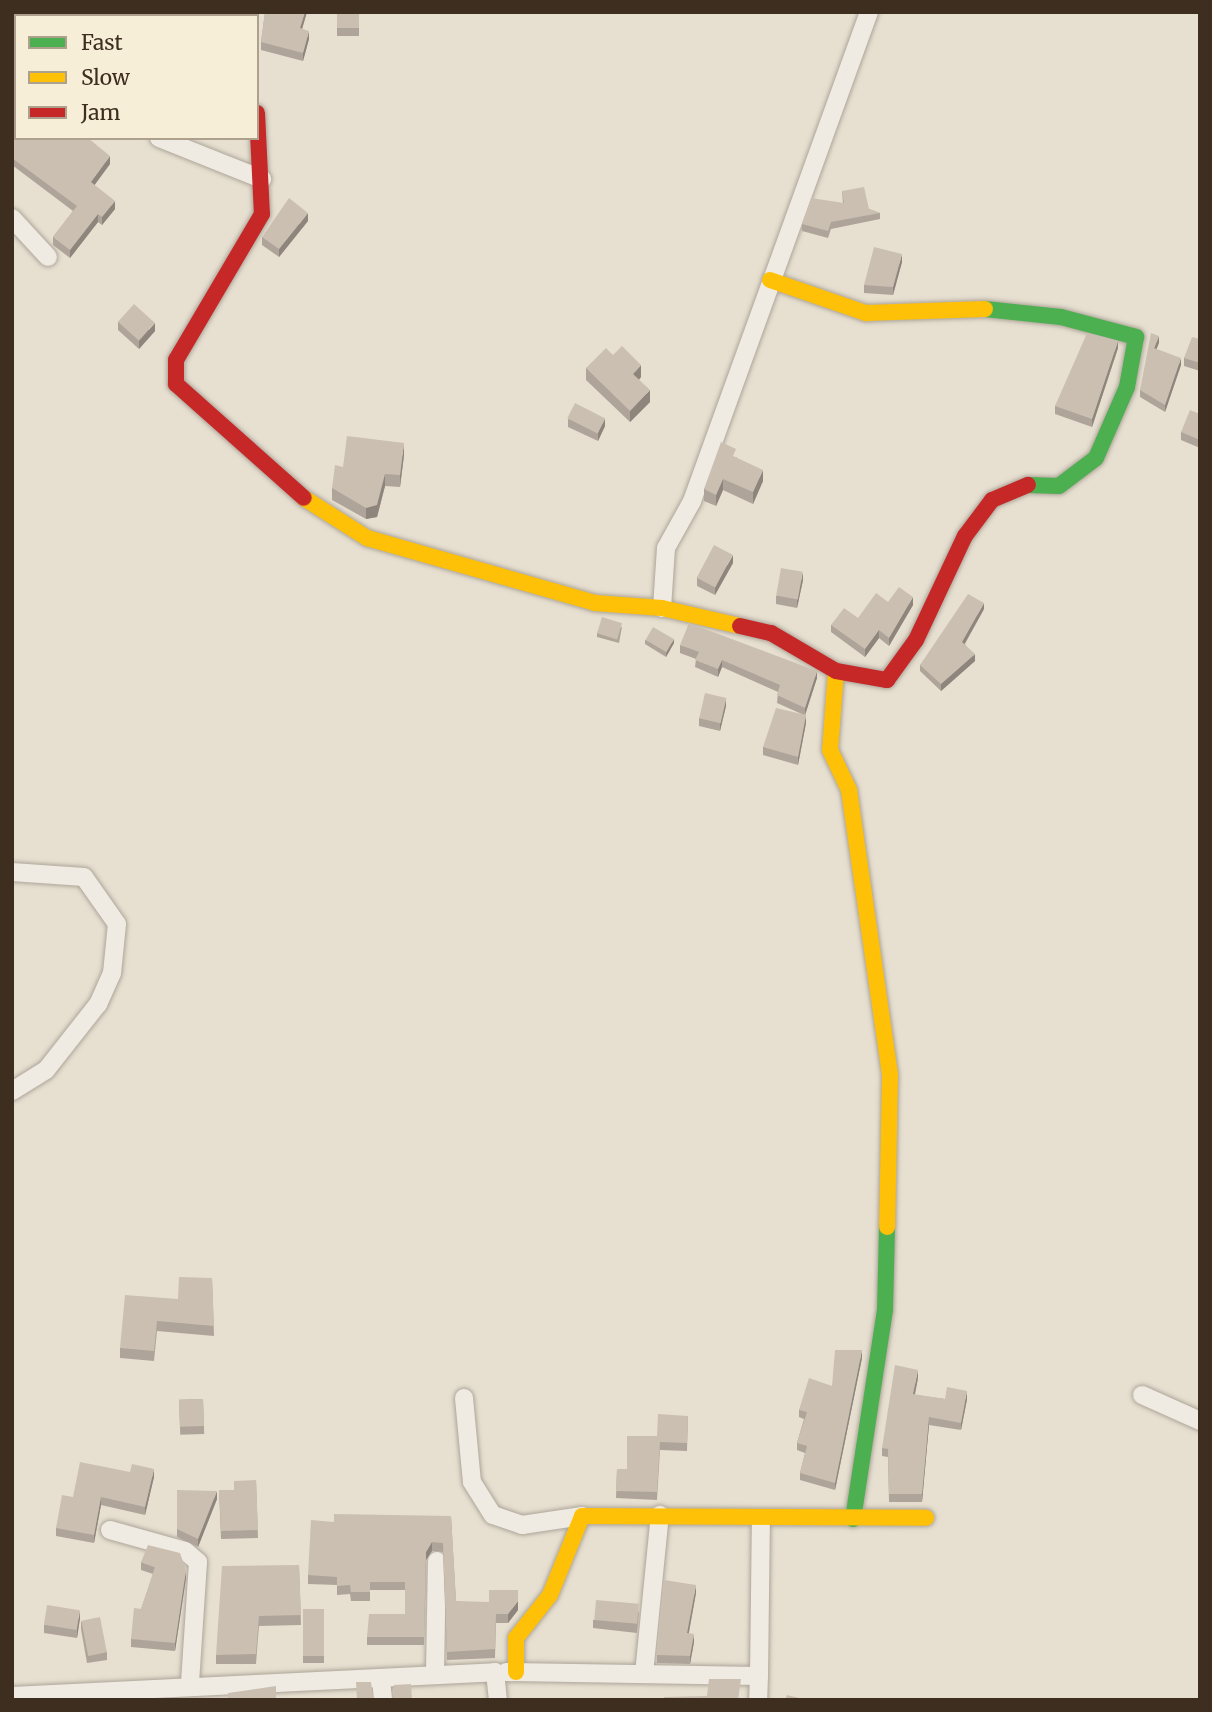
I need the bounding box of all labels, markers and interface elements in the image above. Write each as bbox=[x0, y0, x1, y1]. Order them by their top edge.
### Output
legend bbox=[14, 14, 259, 140]
text: Fast bbox=[81, 29, 123, 56]
text: Slow bbox=[81, 64, 130, 91]
text: Jam bbox=[81, 99, 120, 126]

